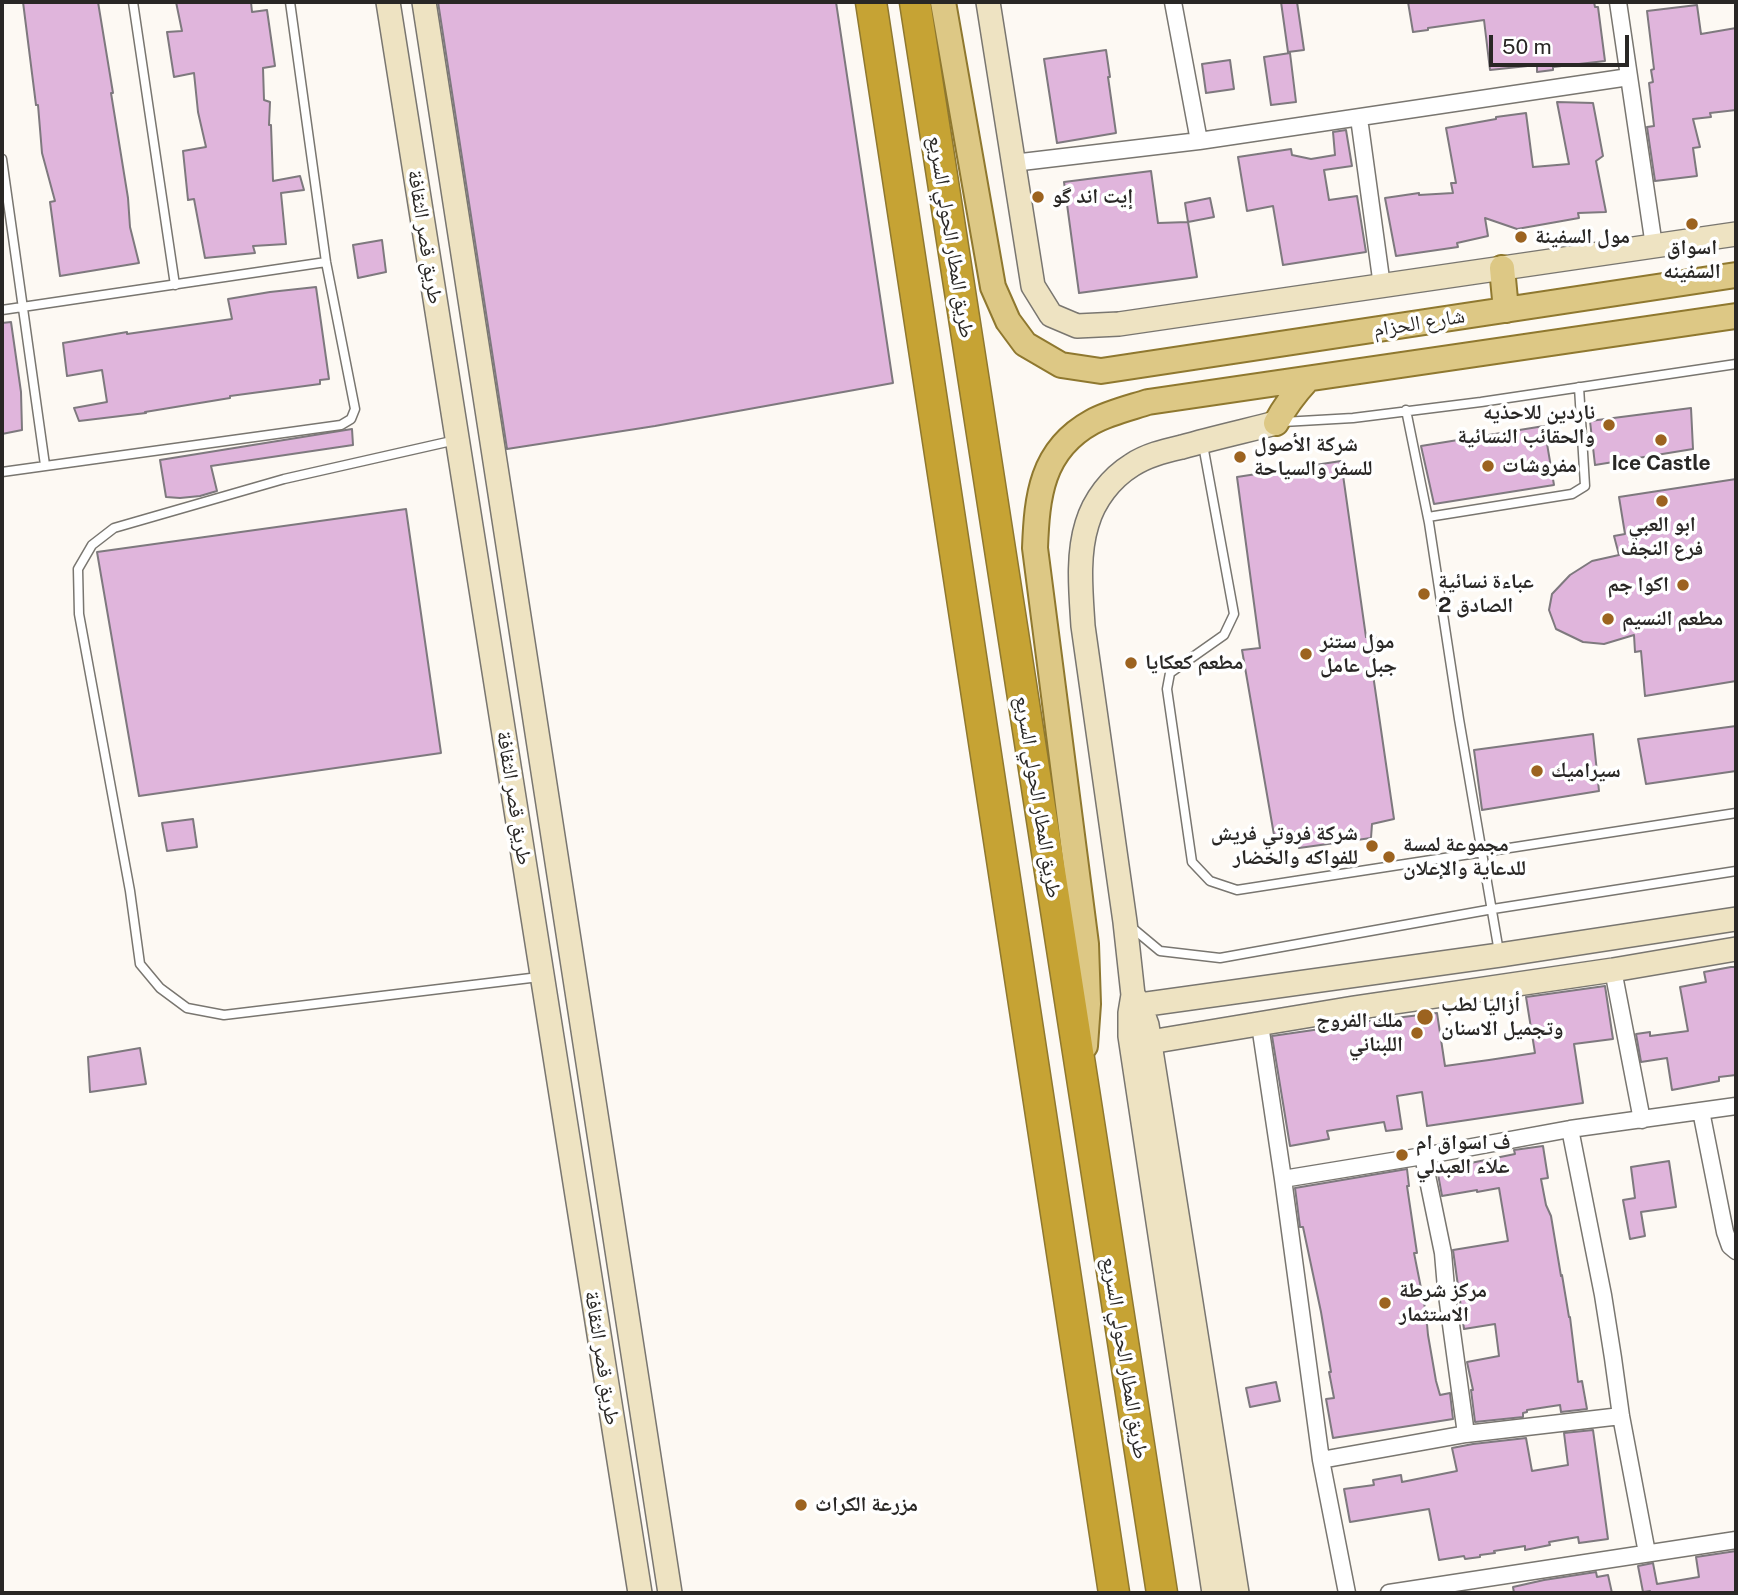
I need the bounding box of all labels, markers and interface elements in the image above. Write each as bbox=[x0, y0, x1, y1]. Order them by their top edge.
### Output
scale bar bbox=[1493, 21, 1633, 65]
text: 50 m bbox=[1502, 34, 1552, 59]
street label: طريق المطار الحولي السريع bbox=[923, 134, 979, 340]
street label: طريق قصر الثقافة bbox=[402, 168, 448, 306]
place label: إيت اند گو bbox=[1052, 184, 1133, 210]
marker: إيت اند گو bbox=[1030, 189, 1046, 205]
marker: اسواق السفينه bbox=[1684, 216, 1700, 232]
place label: مول السفينة bbox=[1535, 224, 1630, 250]
marker: مول السفينة bbox=[1513, 229, 1529, 245]
place label: اسواق السفينه bbox=[1663, 235, 1721, 285]
street label: شارع الحزام bbox=[1371, 303, 1467, 343]
place label: ناردين للاحذيه والحقائب النسائية bbox=[1457, 400, 1595, 450]
marker: ناردين للاحذيه والحقائب النسائية bbox=[1601, 417, 1617, 433]
place label: شركة الأصول للسفر والسياحة bbox=[1254, 432, 1373, 482]
marker: Ice Castle bbox=[1653, 432, 1669, 448]
marker: شركة الأصول للسفر والسياحة bbox=[1232, 449, 1248, 465]
place label: Ice Castle bbox=[1611, 451, 1711, 477]
place label: مفروشات bbox=[1502, 453, 1577, 479]
marker: مفروشات bbox=[1480, 458, 1496, 474]
marker: ابو العبي فرع النجف bbox=[1654, 493, 1670, 509]
place label: ابو العبي فرع النجف bbox=[1621, 512, 1703, 562]
place label: عباءة نسائية الصادق 2 bbox=[1438, 569, 1534, 619]
place label: اكوا جم bbox=[1608, 572, 1669, 598]
marker: اكوا جم bbox=[1675, 577, 1691, 593]
marker: عباءة نسائية الصادق 2 bbox=[1416, 586, 1432, 602]
place label: مطعم النسيم bbox=[1622, 606, 1723, 632]
marker: مطعم النسيم bbox=[1600, 611, 1616, 627]
place label: مول ستنر جبل عامل bbox=[1320, 629, 1397, 679]
marker: مول ستنر جبل عامل bbox=[1298, 646, 1314, 662]
place label: مطعم كعكايا bbox=[1145, 650, 1243, 676]
marker: مطعم كعكايا bbox=[1123, 655, 1139, 671]
street label: طريق المطار الحولي السريع bbox=[1010, 694, 1066, 900]
street label: طريق قصر الثقافة bbox=[491, 729, 537, 867]
place label: سيراميك bbox=[1551, 758, 1621, 784]
marker: سيراميك bbox=[1529, 763, 1545, 779]
place label: شركة فروتي فريش للفواكه والخضار bbox=[1211, 821, 1358, 871]
place label: مجموعة لمسة للدعاية والإعلان bbox=[1403, 832, 1526, 882]
marker: شركة فروتي فريش للفواكه والخضار bbox=[1364, 838, 1380, 854]
marker: مجموعة لمسة للدعاية والإعلان bbox=[1381, 849, 1397, 865]
place label: أزاليا لطب وتجميل الاسنان bbox=[1441, 992, 1563, 1042]
marker: أزاليا لطب وتجميل الاسنان bbox=[1415, 1007, 1435, 1027]
place label: ملك الفروج اللبناني bbox=[1316, 1008, 1403, 1058]
marker: ملك الفروج اللبناني bbox=[1409, 1025, 1425, 1041]
place label: ف اسواق ام علاء العبدلي bbox=[1416, 1130, 1510, 1180]
marker: ف اسواق ام علاء العبدلي bbox=[1394, 1147, 1410, 1163]
street label: طريق المطار الحولي السريع bbox=[1097, 1255, 1153, 1461]
place label: مركز شرطة الاستثمار bbox=[1399, 1278, 1487, 1328]
street label: طريق قصر الثقافة bbox=[579, 1289, 625, 1427]
marker: مركز شرطة الاستثمار bbox=[1377, 1295, 1393, 1311]
place label: مزرعة الكراث bbox=[815, 1492, 918, 1518]
marker: مزرعة الكراث bbox=[793, 1497, 809, 1513]

